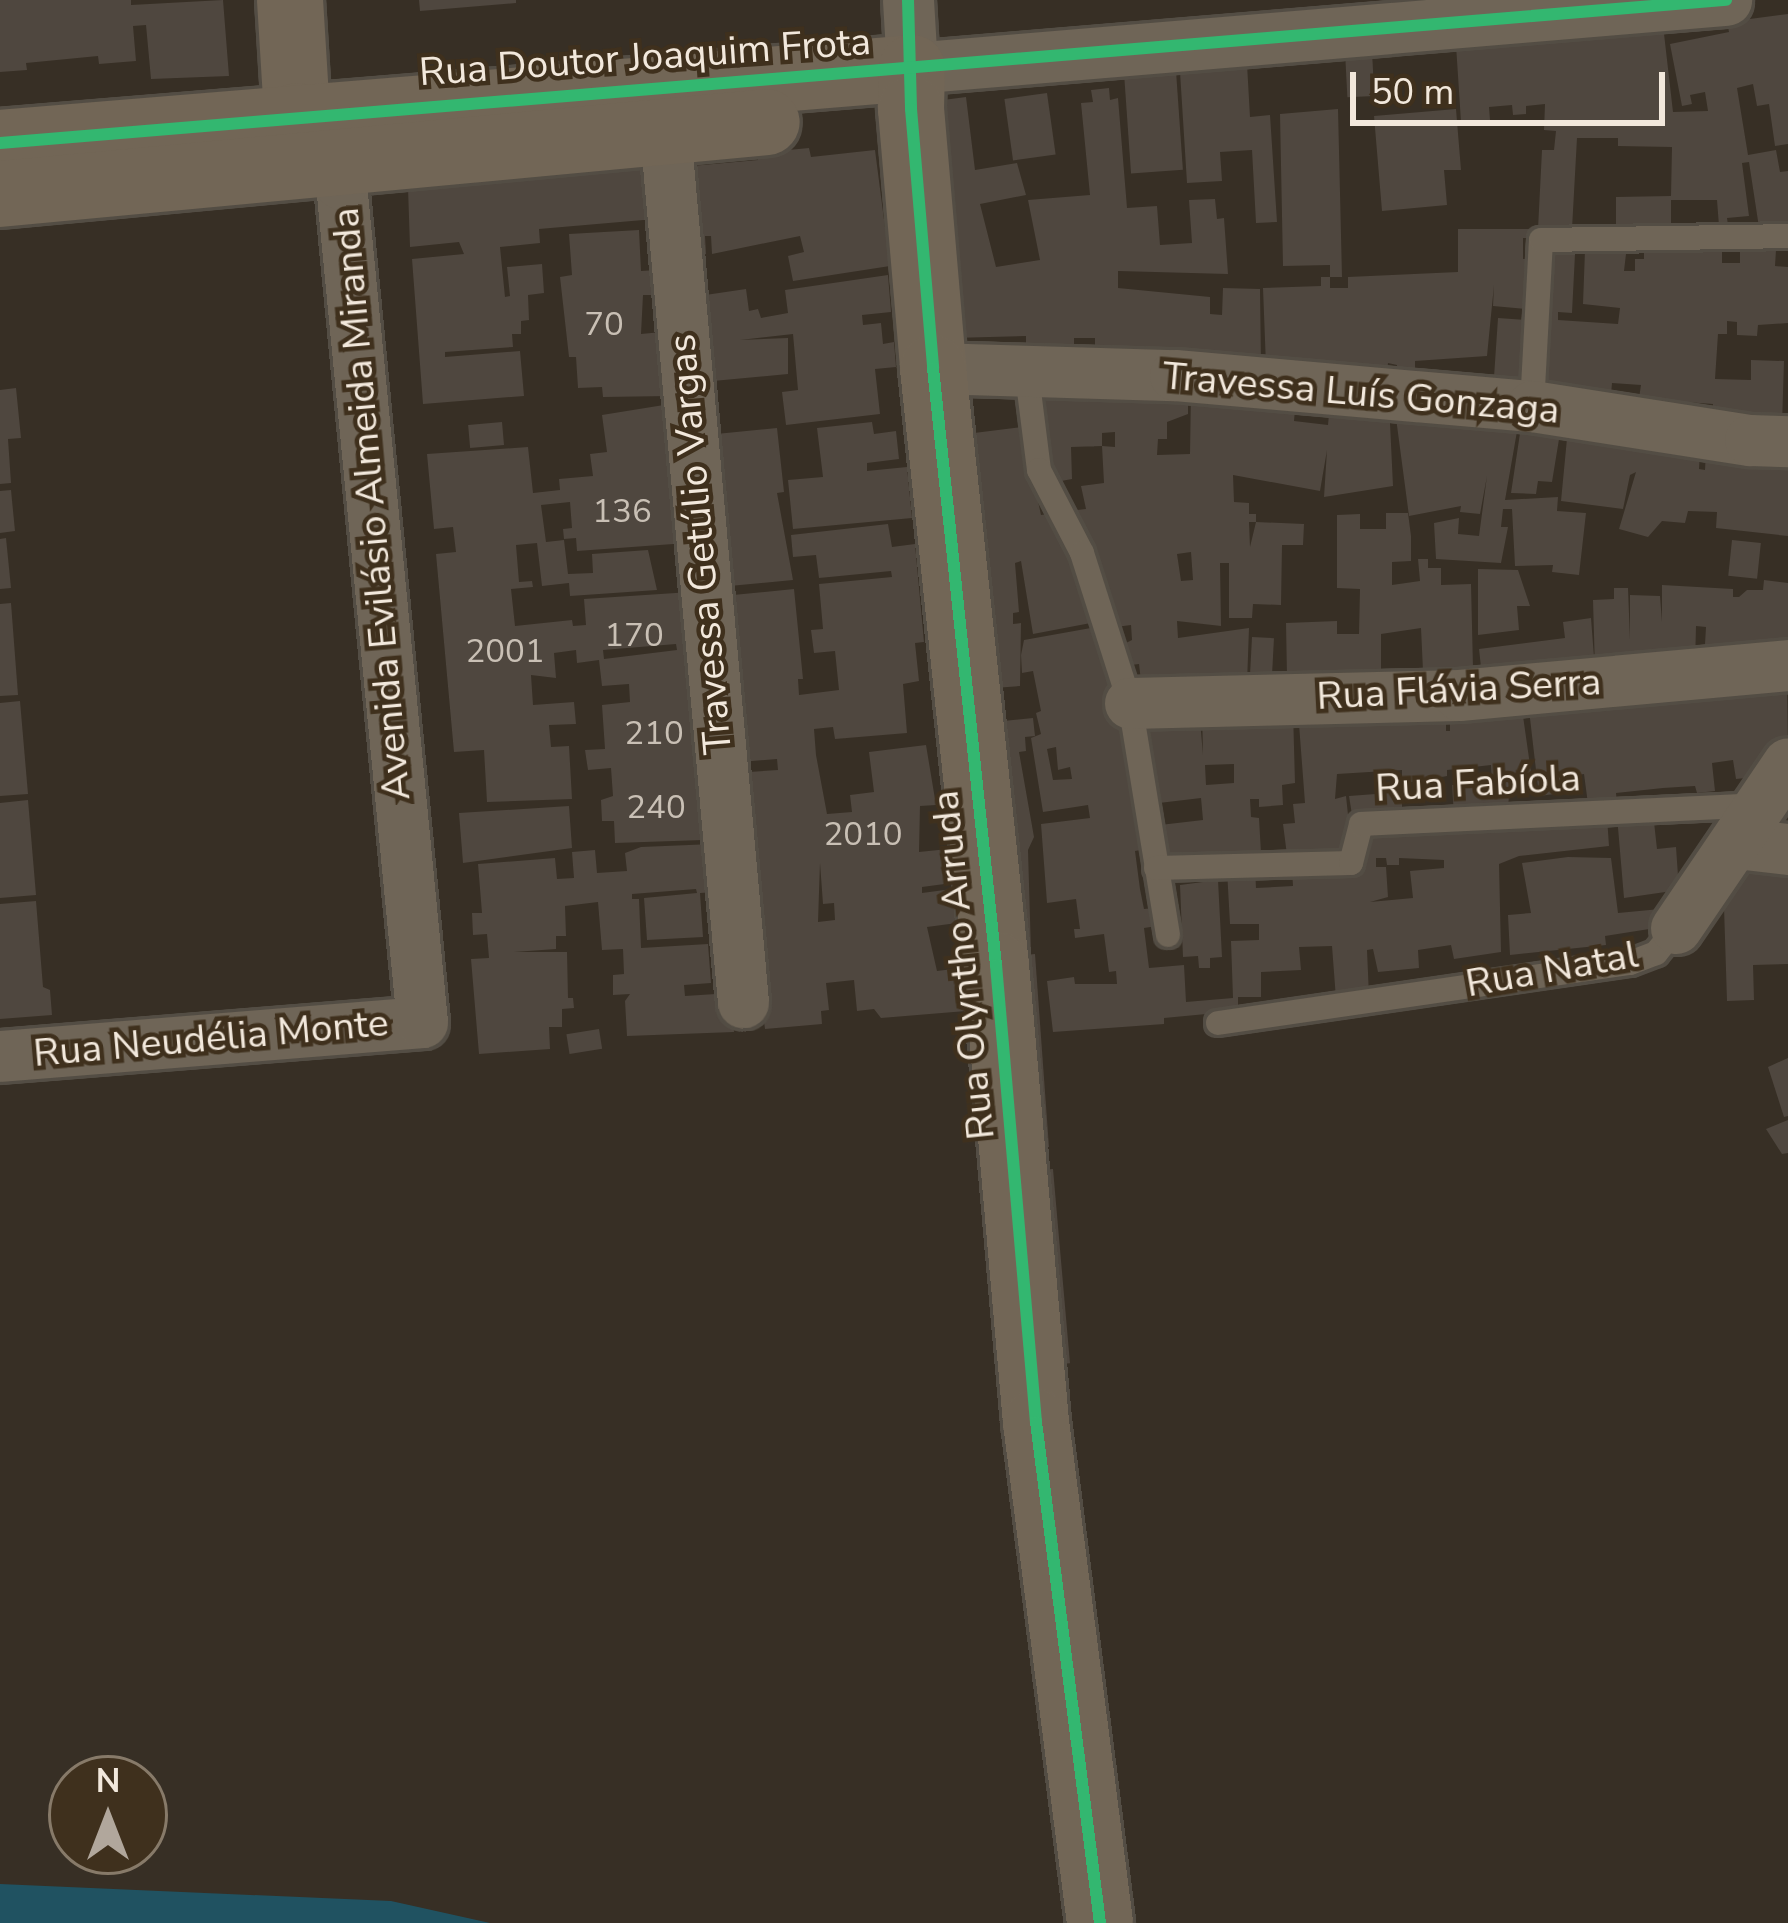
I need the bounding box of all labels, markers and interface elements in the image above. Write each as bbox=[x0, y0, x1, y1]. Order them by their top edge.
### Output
street label: Rua Doutor Joaquim Frota bbox=[417, 19, 873, 97]
scale bar bbox=[1356, 48, 1671, 122]
text: 50 m bbox=[1371, 68, 1454, 117]
street label: Avenida Evilásio Almeida Miranda bbox=[323, 206, 421, 802]
house number: 70 bbox=[584, 305, 624, 345]
street label: Travessa Getúlio Vargas bbox=[659, 332, 743, 756]
street label: Travessa Luís Gonzaga bbox=[1161, 353, 1561, 435]
house number: 136 bbox=[592, 492, 652, 532]
house number: 170 bbox=[604, 616, 664, 656]
house number: 2001 bbox=[465, 632, 545, 672]
street label: Rua Flávia Serra bbox=[1315, 659, 1603, 721]
house number: 210 bbox=[624, 714, 684, 754]
street label: Rua Fabíola bbox=[1374, 755, 1582, 813]
house number: 240 bbox=[626, 788, 686, 828]
street label: Rua Olyntho Arruda bbox=[922, 788, 1006, 1142]
house number: 2010 bbox=[823, 815, 903, 855]
street label: Rua Natal bbox=[1462, 932, 1642, 1008]
street label: Rua Neudélia Monte bbox=[31, 1000, 391, 1078]
north arrow bbox=[48, 1755, 168, 1875]
text: N bbox=[96, 1759, 120, 1804]

